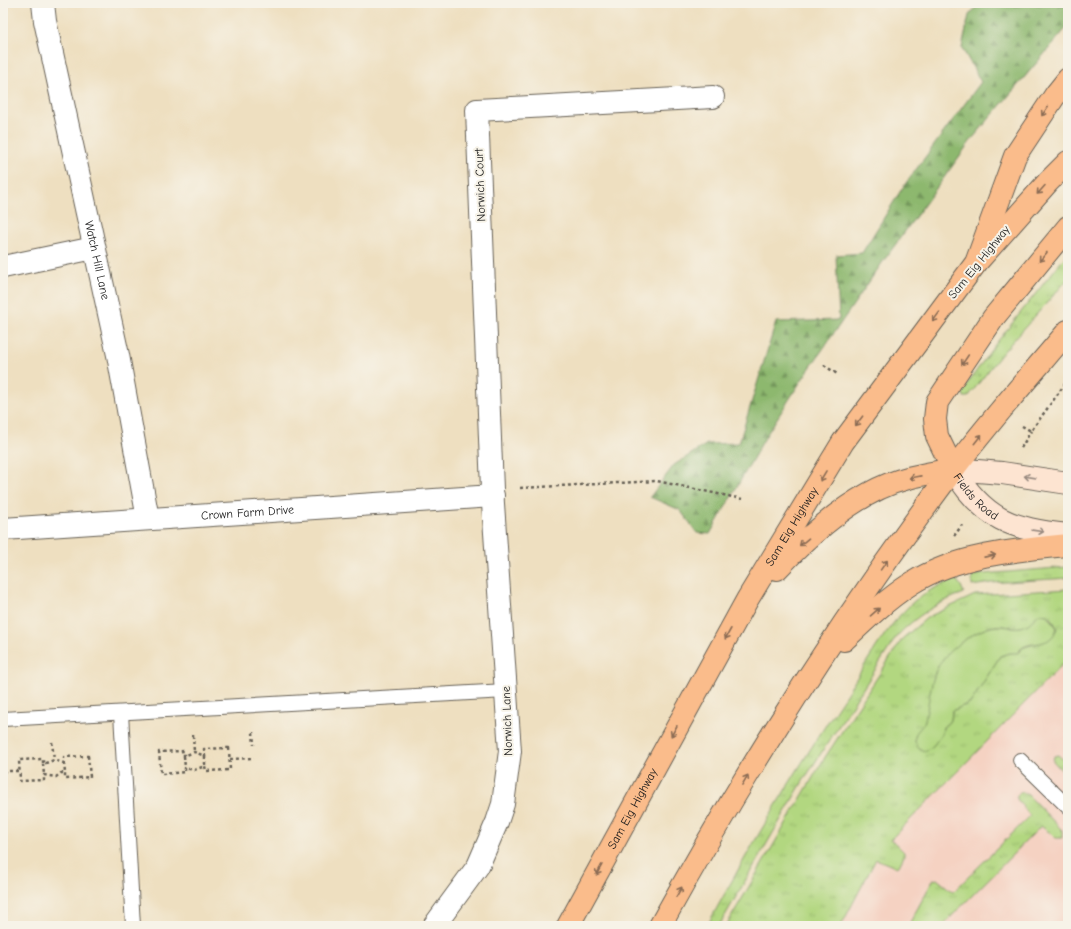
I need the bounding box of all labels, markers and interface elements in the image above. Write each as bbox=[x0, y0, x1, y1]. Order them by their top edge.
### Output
one-way arrow bbox=[1041, 105, 1049, 116]
street label: Norwich Court bbox=[472, 148, 488, 222]
one-way arrow bbox=[1036, 185, 1045, 195]
street label: Watch Hill Lane bbox=[82, 219, 113, 301]
street label: Sam Eig Highway bbox=[945, 222, 1013, 301]
one-way arrow bbox=[1039, 252, 1048, 263]
one-way arrow bbox=[932, 311, 940, 322]
one-way arrow bbox=[960, 355, 969, 366]
one-way arrow bbox=[854, 415, 863, 426]
one-way arrow bbox=[973, 434, 982, 445]
one-way arrow bbox=[818, 470, 826, 482]
street label: Fields Road bbox=[950, 470, 1001, 523]
one-way arrow bbox=[909, 473, 922, 481]
one-way arrow bbox=[1023, 473, 1036, 481]
street label: Sam Eig Highway bbox=[762, 484, 821, 568]
street label: Crown Farm Drive bbox=[201, 502, 294, 523]
one-way arrow bbox=[1031, 527, 1044, 535]
one-way arrow bbox=[799, 537, 809, 546]
one-way arrow bbox=[983, 552, 996, 560]
one-way arrow bbox=[880, 560, 888, 571]
one-way arrow bbox=[869, 607, 880, 616]
one-way arrow bbox=[724, 628, 731, 640]
street label: Norwich Lane bbox=[499, 686, 515, 756]
one-way arrow bbox=[670, 725, 677, 737]
street label: Sam Eig Highway bbox=[605, 765, 661, 851]
one-way arrow bbox=[741, 774, 749, 786]
one-way arrow bbox=[594, 864, 602, 876]
one-way arrow bbox=[676, 886, 684, 898]

